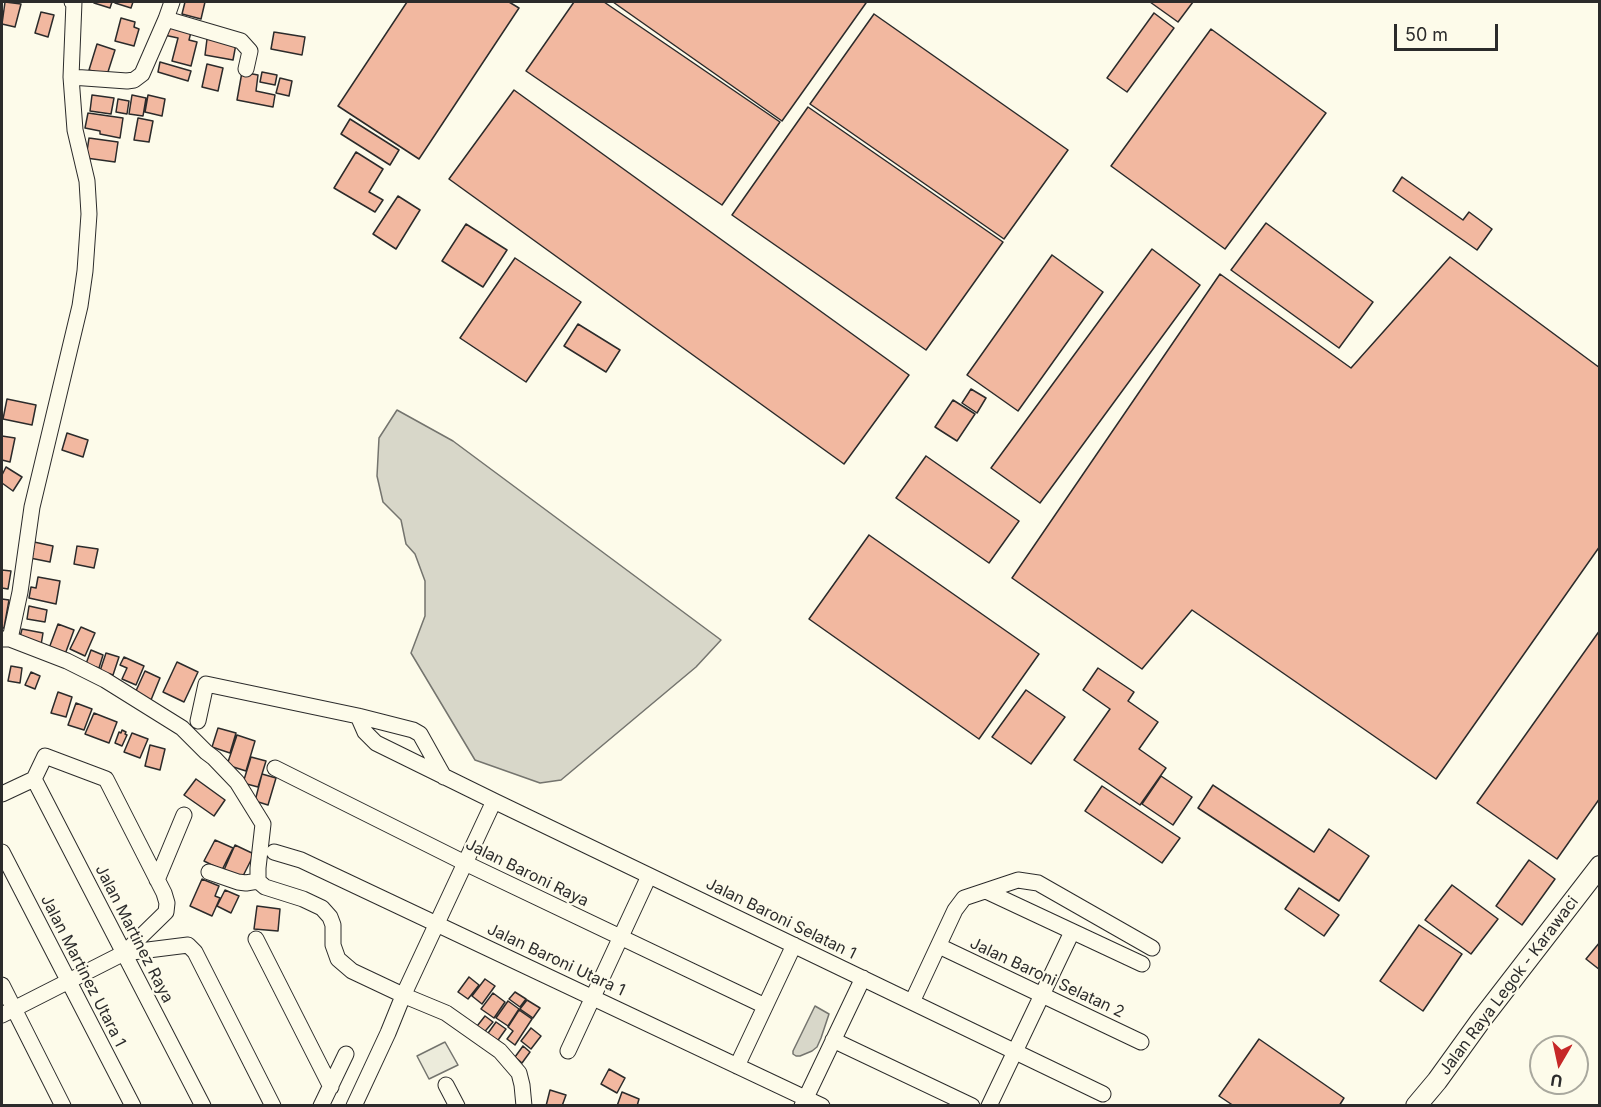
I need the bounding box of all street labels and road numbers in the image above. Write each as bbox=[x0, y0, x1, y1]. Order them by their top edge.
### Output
street label: Jalan Baroni Raya bbox=[462, 835, 592, 911]
street label: Jalan Martinez Raya bbox=[91, 862, 177, 1006]
street label: Jalan Baroni Selatan 1 bbox=[703, 874, 859, 964]
street label: Jalan Martinez Utara 1 bbox=[36, 892, 130, 1050]
street label: Jalan Raya Legok - Karawaci bbox=[1435, 893, 1583, 1079]
street label: Jalan Baroni Utara 1 bbox=[484, 920, 628, 1000]
street label: Jalan Baroni Selatan 2 bbox=[967, 934, 1127, 1022]

